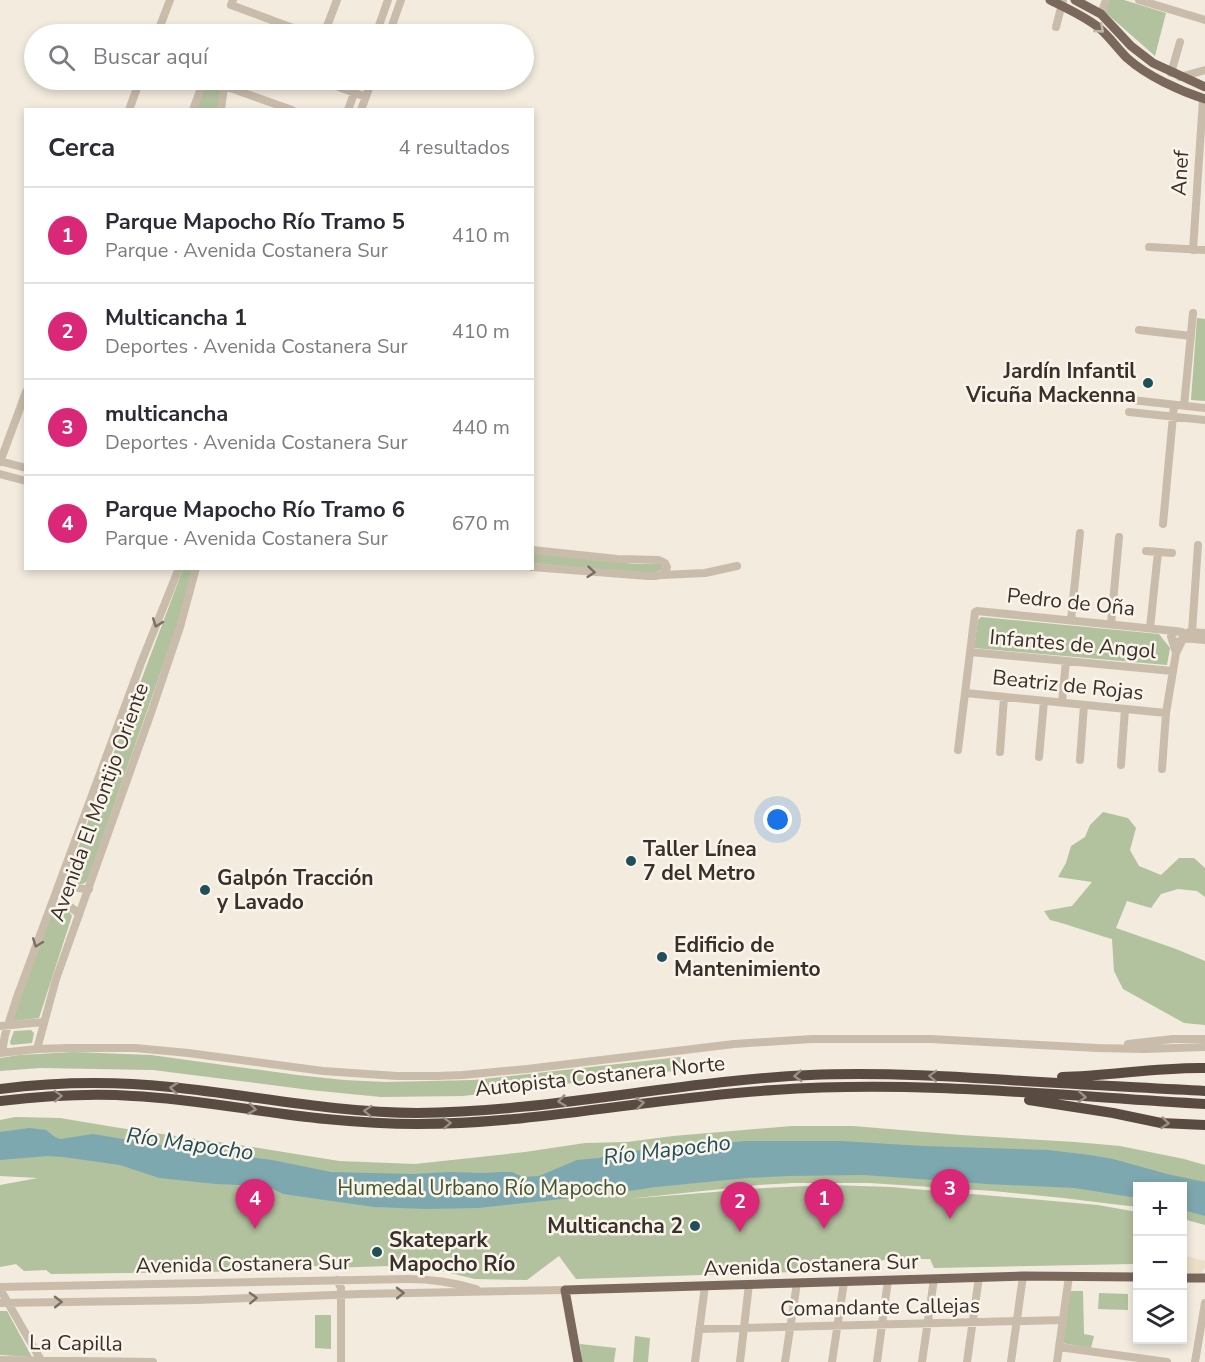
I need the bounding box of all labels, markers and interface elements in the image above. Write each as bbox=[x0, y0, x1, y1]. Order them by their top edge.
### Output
one-way arrow bbox=[1093, 22, 1104, 33]
search box bbox=[24, 24, 534, 90]
icon: search bbox=[45, 41, 78, 74]
text: Buscar aquí bbox=[93, 42, 208, 72]
text: Cerca bbox=[48, 130, 115, 165]
text: 4 resultados bbox=[399, 134, 510, 161]
street label: Anef bbox=[1164, 148, 1196, 197]
text: Parque Mapocho Río Tramo 5 bbox=[105, 207, 405, 237]
text: 1 bbox=[62, 222, 74, 249]
text: 410 m bbox=[452, 222, 510, 249]
text: Parque · Avenida Costanera Sur bbox=[105, 237, 388, 264]
text: Multicancha 1 bbox=[105, 303, 247, 333]
text: 2 bbox=[62, 318, 74, 345]
text: 410 m bbox=[452, 318, 510, 345]
text: Deportes · Avenida Costanera Sur bbox=[105, 333, 408, 360]
place label: Jardín Infantil Vicuña Mackenna bbox=[965, 357, 1136, 409]
marker: Jardín Infantil Vicuña Mackenna bbox=[1141, 376, 1155, 390]
text: multicancha bbox=[105, 399, 228, 429]
text: 3 bbox=[62, 414, 74, 441]
text: 440 m bbox=[452, 414, 510, 441]
text: Deportes · Avenida Costanera Sur bbox=[105, 429, 408, 456]
text: Parque Mapocho Río Tramo 6 bbox=[105, 495, 405, 525]
text: 4 bbox=[62, 510, 74, 537]
text: 670 m bbox=[452, 510, 510, 537]
text: Parque · Avenida Costanera Sur bbox=[105, 525, 388, 552]
one-way arrow bbox=[586, 565, 595, 578]
street label: Pedro de Oña bbox=[1006, 581, 1136, 623]
one-way arrow bbox=[152, 617, 164, 628]
street label: Infantes de Angol bbox=[988, 623, 1158, 665]
street label: Beatriz de Rojas bbox=[991, 663, 1145, 707]
street label: Avenida El Montijo Oriente bbox=[43, 679, 155, 925]
your location bbox=[763, 805, 792, 834]
place label: Taller Línea 7 del Metro bbox=[643, 835, 757, 887]
marker: Taller Línea 7 del Metro bbox=[624, 854, 638, 868]
place label: Galpón Tracción y Lavado bbox=[216, 864, 374, 916]
marker: Galpón Tracción y Lavado bbox=[198, 883, 212, 897]
place label: Edificio de Mantenimiento bbox=[674, 931, 820, 983]
one-way arrow bbox=[32, 937, 45, 948]
marker: Edificio de Mantenimiento bbox=[655, 950, 669, 964]
street label: Autopista Costanera Norte bbox=[474, 1049, 726, 1103]
one-way arrow bbox=[793, 1069, 802, 1082]
one-way arrow bbox=[928, 1069, 937, 1082]
one-way arrow bbox=[170, 1082, 179, 1095]
one-way arrow bbox=[54, 1089, 63, 1102]
one-way arrow bbox=[1078, 1090, 1087, 1103]
one-way arrow bbox=[558, 1095, 567, 1107]
one-way arrow bbox=[636, 1097, 645, 1110]
one-way arrow bbox=[248, 1103, 257, 1115]
one-way arrow bbox=[363, 1104, 372, 1117]
one-way arrow bbox=[1161, 1116, 1170, 1129]
one-way arrow bbox=[442, 1117, 451, 1130]
water label: Río Mapocho bbox=[124, 1120, 256, 1168]
water label: Río Mapocho bbox=[602, 1127, 732, 1173]
pin: 3 bbox=[930, 1170, 970, 1219]
park label: Humedal Urbano Río Mapocho bbox=[337, 1174, 627, 1202]
pin: 4 bbox=[236, 1180, 274, 1229]
pin: 1 bbox=[804, 1180, 844, 1229]
pin: 2 bbox=[720, 1182, 760, 1232]
map controls bbox=[1133, 1182, 1187, 1344]
button: + bbox=[1133, 1182, 1187, 1236]
place label: Multicancha 2 bbox=[547, 1212, 683, 1240]
marker: Multicancha 2 bbox=[688, 1219, 702, 1233]
place label: Skatepark Mapocho Río bbox=[389, 1226, 515, 1278]
button: − bbox=[1133, 1236, 1187, 1290]
marker: Skatepark Mapocho Río bbox=[370, 1245, 384, 1259]
street label: Avenida Costanera Sur bbox=[703, 1247, 919, 1283]
street label: Avenida Costanera Sur bbox=[135, 1248, 351, 1280]
one-way arrow bbox=[395, 1287, 404, 1299]
button: layers bbox=[1133, 1290, 1187, 1344]
one-way arrow bbox=[249, 1291, 258, 1304]
street label: Comandante Callejas bbox=[780, 1291, 980, 1323]
one-way arrow bbox=[54, 1296, 63, 1309]
street label: La Capilla bbox=[29, 1328, 123, 1358]

